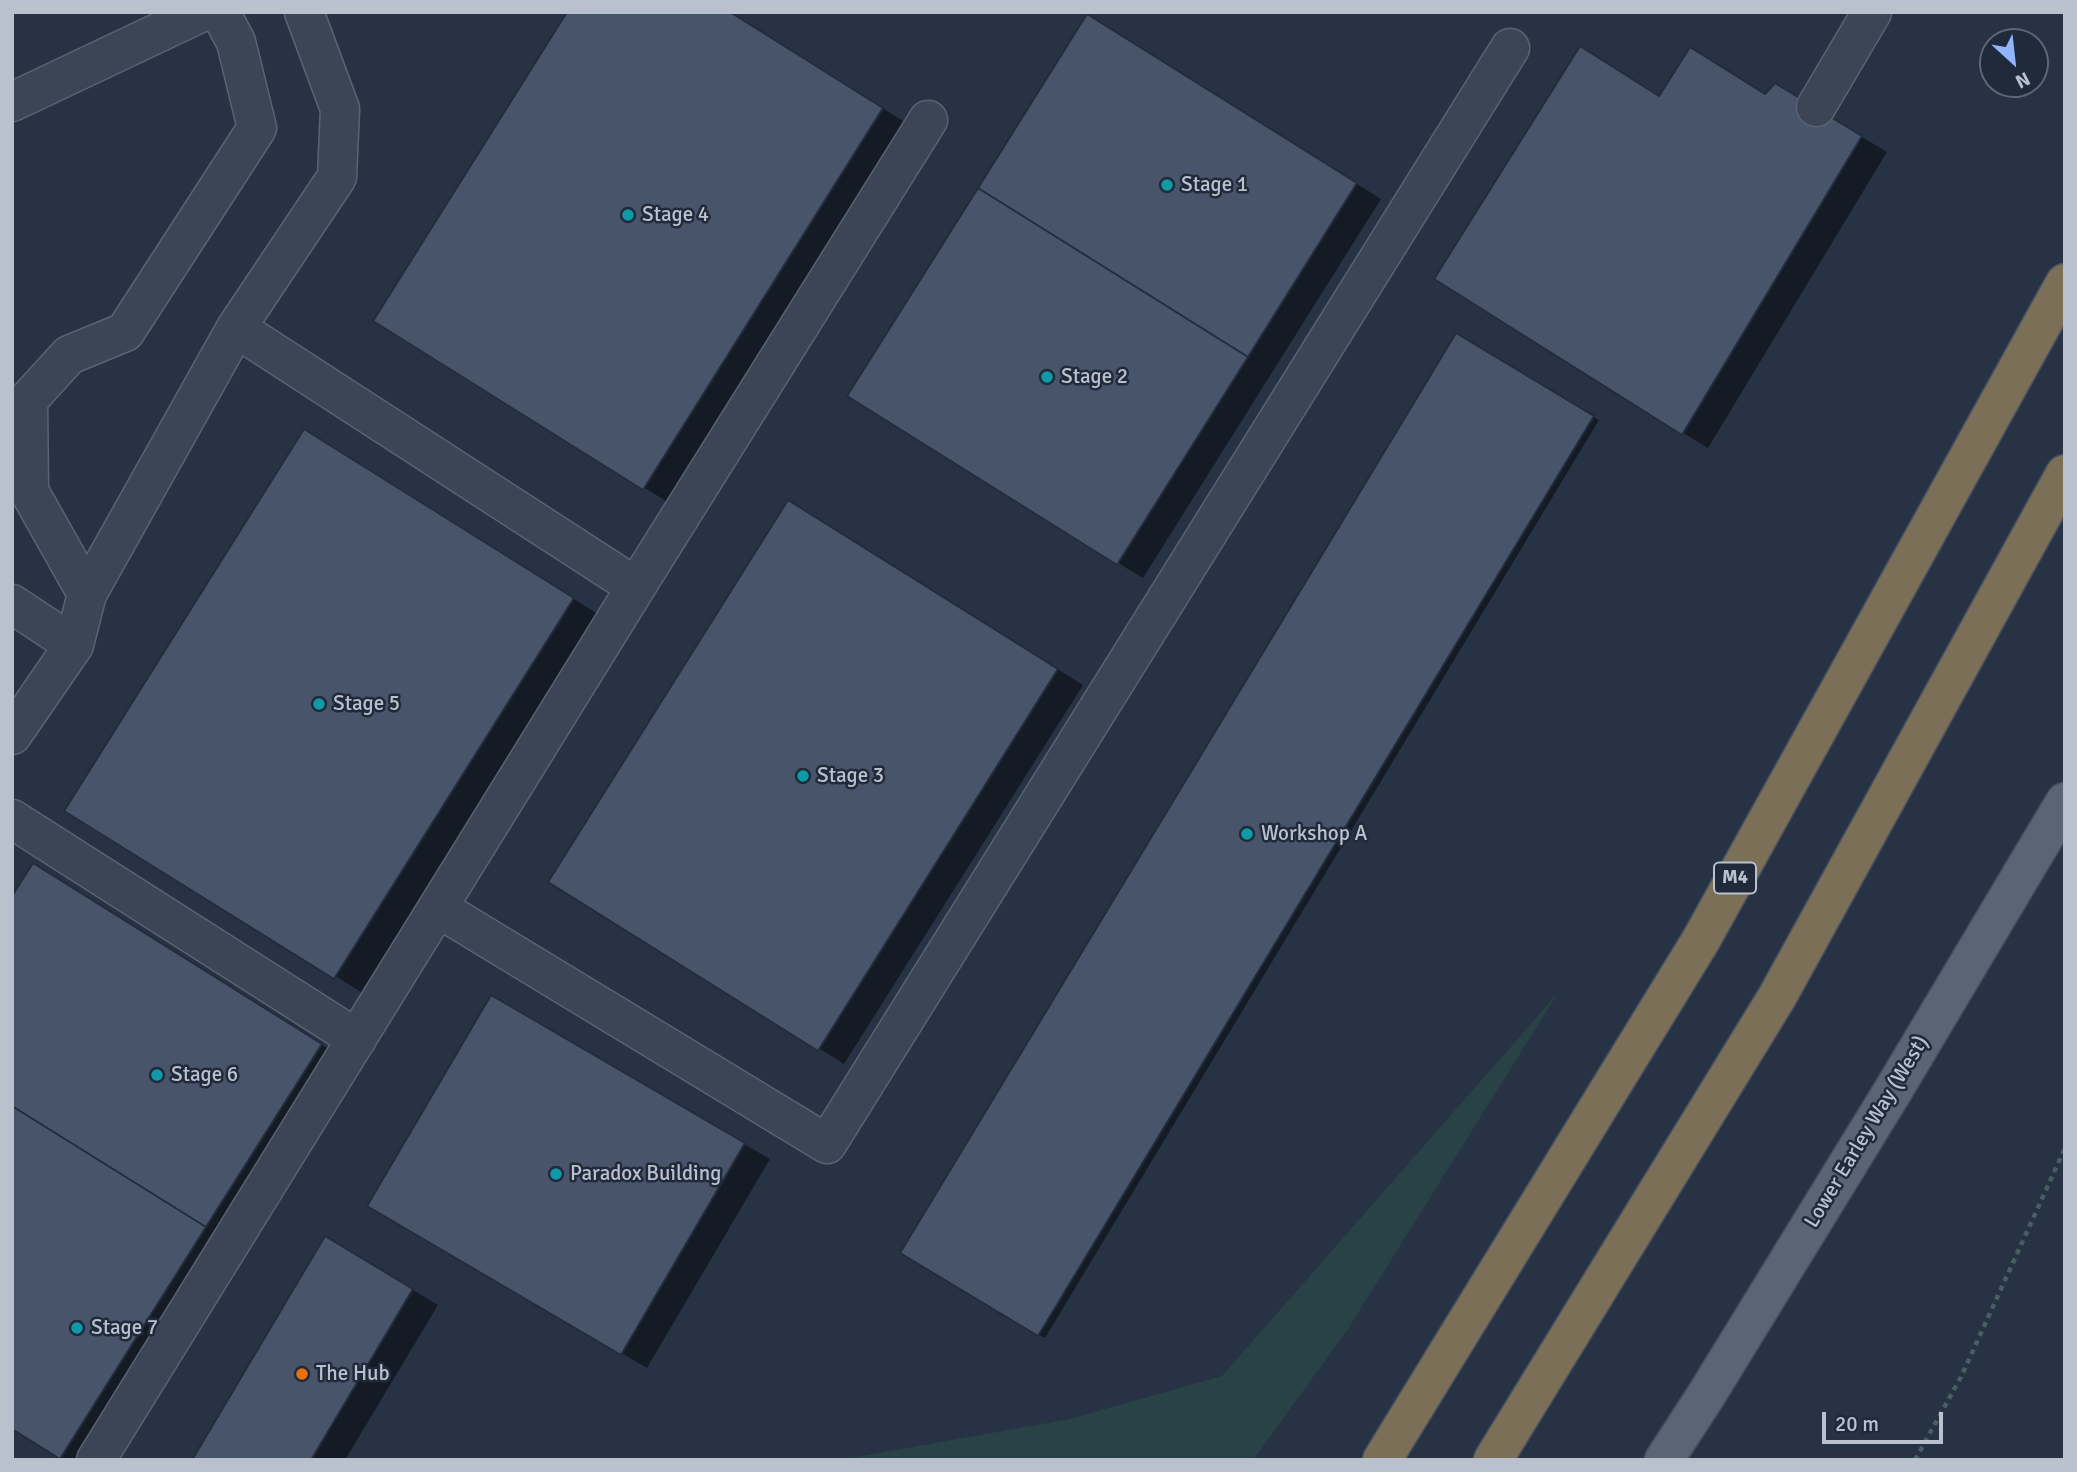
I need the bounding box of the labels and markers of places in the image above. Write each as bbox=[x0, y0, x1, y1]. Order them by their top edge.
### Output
place label: Stage 1 bbox=[1181, 172, 1248, 198]
marker: Stage 1 bbox=[1159, 177, 1175, 193]
place label: Stage 4 bbox=[642, 202, 709, 228]
marker: Stage 4 bbox=[620, 207, 636, 223]
place label: Stage 2 bbox=[1061, 364, 1128, 390]
marker: Stage 2 bbox=[1039, 369, 1055, 385]
place label: Stage 5 bbox=[333, 691, 400, 717]
marker: Stage 5 bbox=[311, 696, 327, 712]
place label: Stage 3 bbox=[817, 763, 884, 789]
marker: Stage 3 bbox=[795, 768, 811, 784]
place label: Workshop A bbox=[1261, 821, 1367, 847]
marker: Workshop A bbox=[1239, 826, 1255, 842]
place label: Stage 6 bbox=[171, 1062, 238, 1088]
marker: Stage 6 bbox=[149, 1067, 165, 1083]
place label: Paradox Building bbox=[570, 1161, 721, 1187]
marker: Paradox Building bbox=[548, 1166, 564, 1182]
place label: Stage 7 bbox=[91, 1315, 158, 1341]
marker: Stage 7 bbox=[69, 1320, 85, 1336]
place label: The Hub bbox=[316, 1361, 390, 1387]
marker: The Hub bbox=[294, 1366, 310, 1382]

